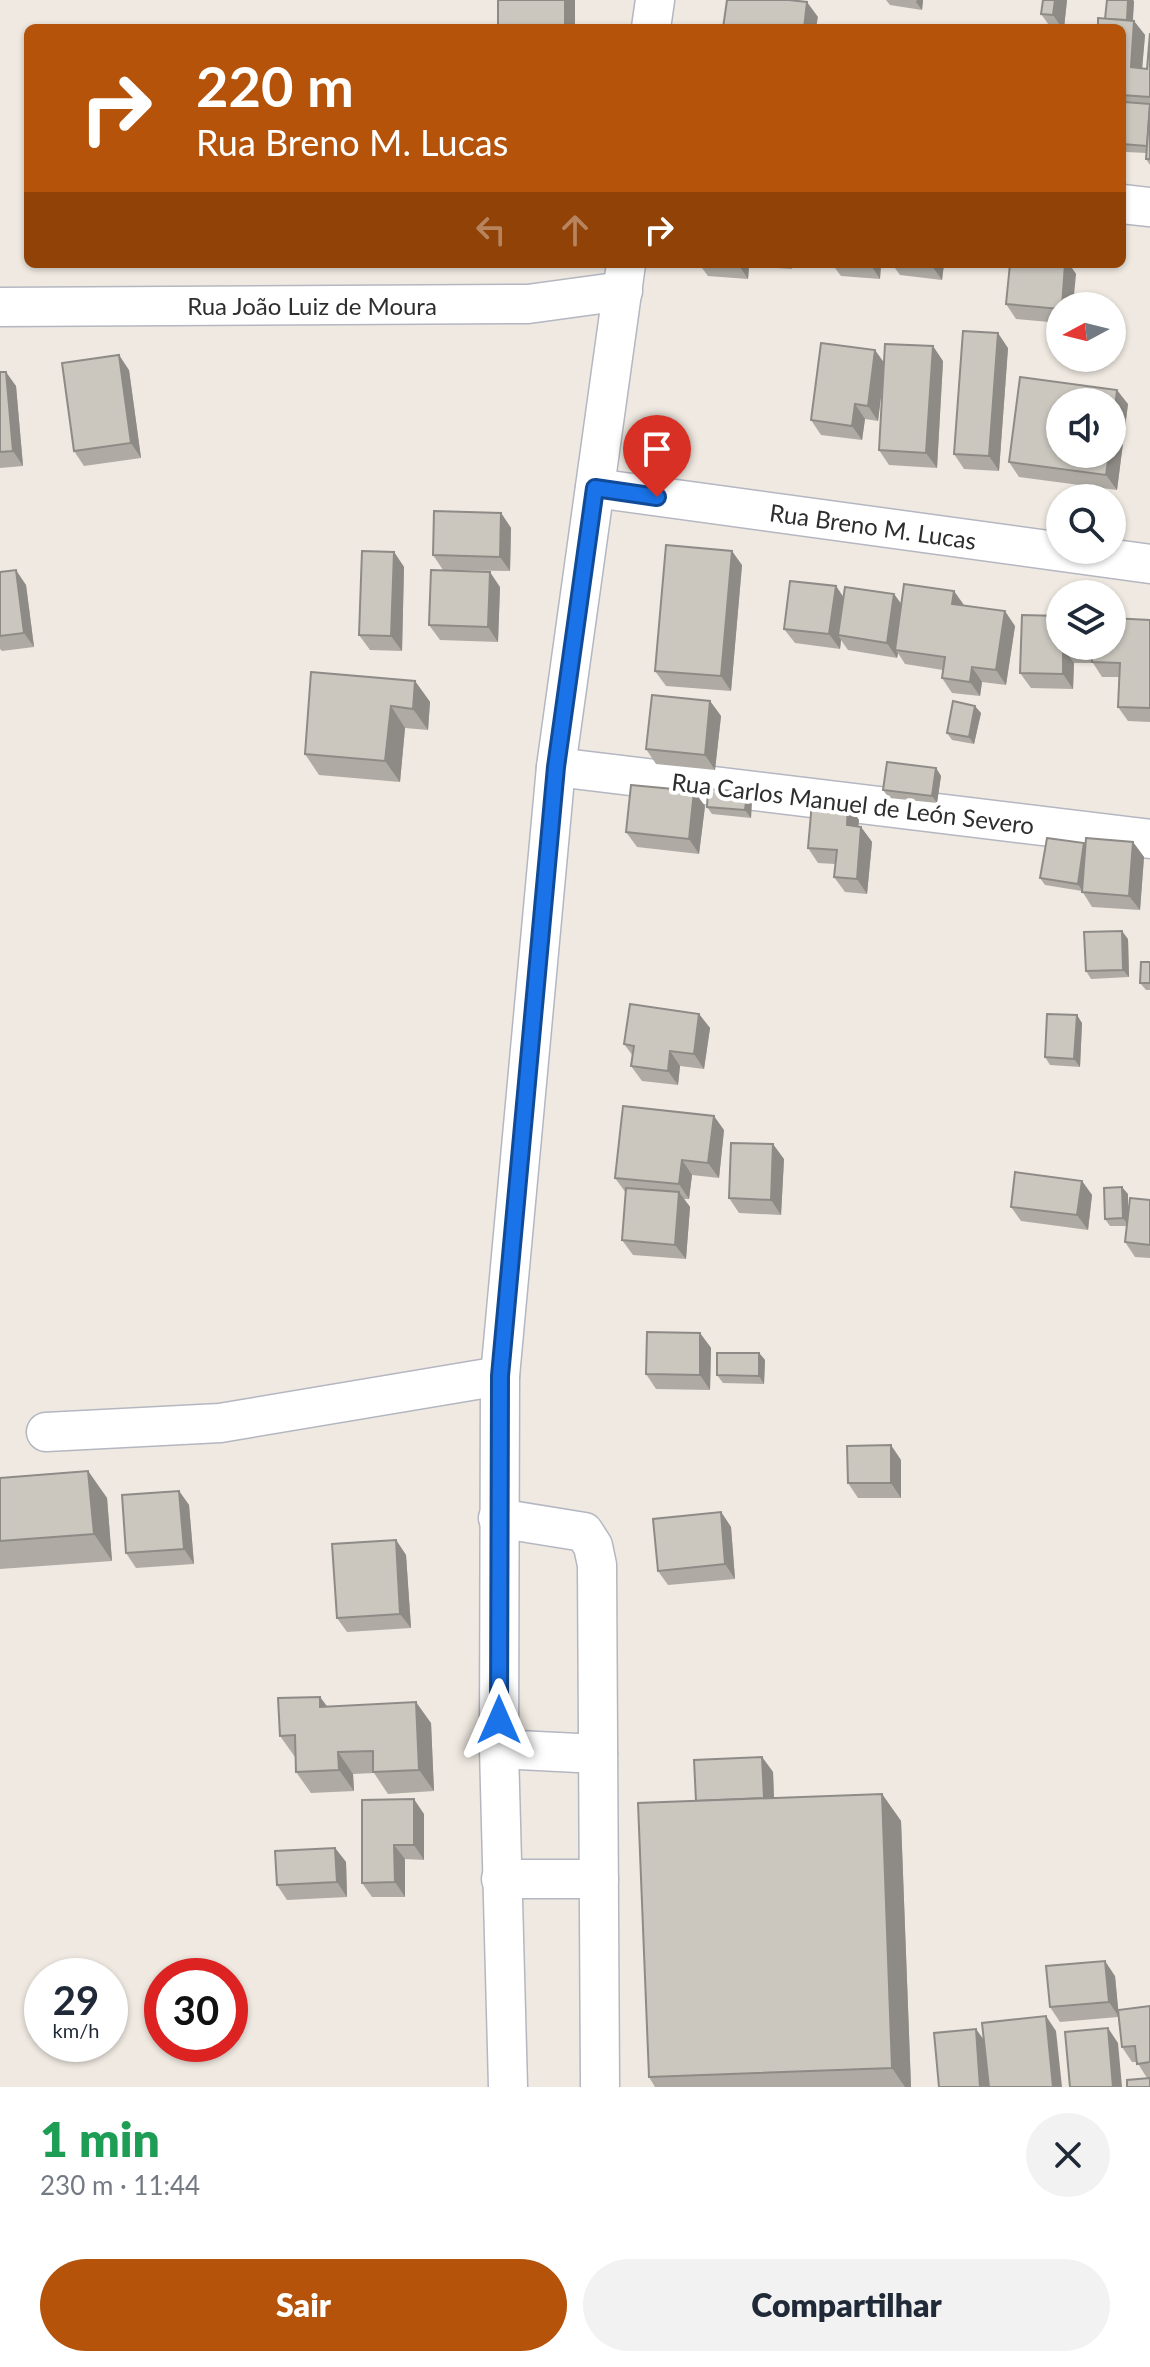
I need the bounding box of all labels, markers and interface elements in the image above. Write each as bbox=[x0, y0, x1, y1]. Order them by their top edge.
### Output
text: 220 m bbox=[196, 52, 354, 119]
icon: right bbox=[64, 56, 168, 160]
text: Rua Breno M. Lucas bbox=[196, 120, 508, 164]
icon: left bbox=[469, 208, 513, 252]
icon: ahead bbox=[553, 208, 597, 252]
icon: right bbox=[637, 208, 681, 252]
street label: Rua João Luiz de Moura bbox=[187, 291, 437, 320]
north arrow bbox=[1046, 292, 1126, 372]
map controls bbox=[1046, 292, 1126, 660]
button: sound bbox=[1046, 388, 1126, 468]
pin bbox=[623, 415, 691, 497]
icon: arrive bbox=[635, 427, 679, 471]
button: search bbox=[1046, 484, 1126, 564]
street label: Rua Breno M. Lucas bbox=[768, 497, 978, 555]
button: layers bbox=[1046, 580, 1126, 660]
street label: Rua Carlos Manuel de León Severo bbox=[670, 766, 1036, 840]
position arrow bbox=[457, 1678, 541, 1762]
speed limit sign: 30 bbox=[144, 1958, 248, 2062]
text: 29 bbox=[53, 1976, 99, 2024]
text: km/h bbox=[53, 2018, 99, 2042]
text: 1 min bbox=[40, 2110, 160, 2167]
button: close bbox=[1026, 2113, 1110, 2197]
text: 230 m · 11:44 bbox=[40, 2169, 200, 2201]
button: Sair bbox=[40, 2259, 567, 2351]
button: Compartilhar bbox=[583, 2259, 1110, 2351]

